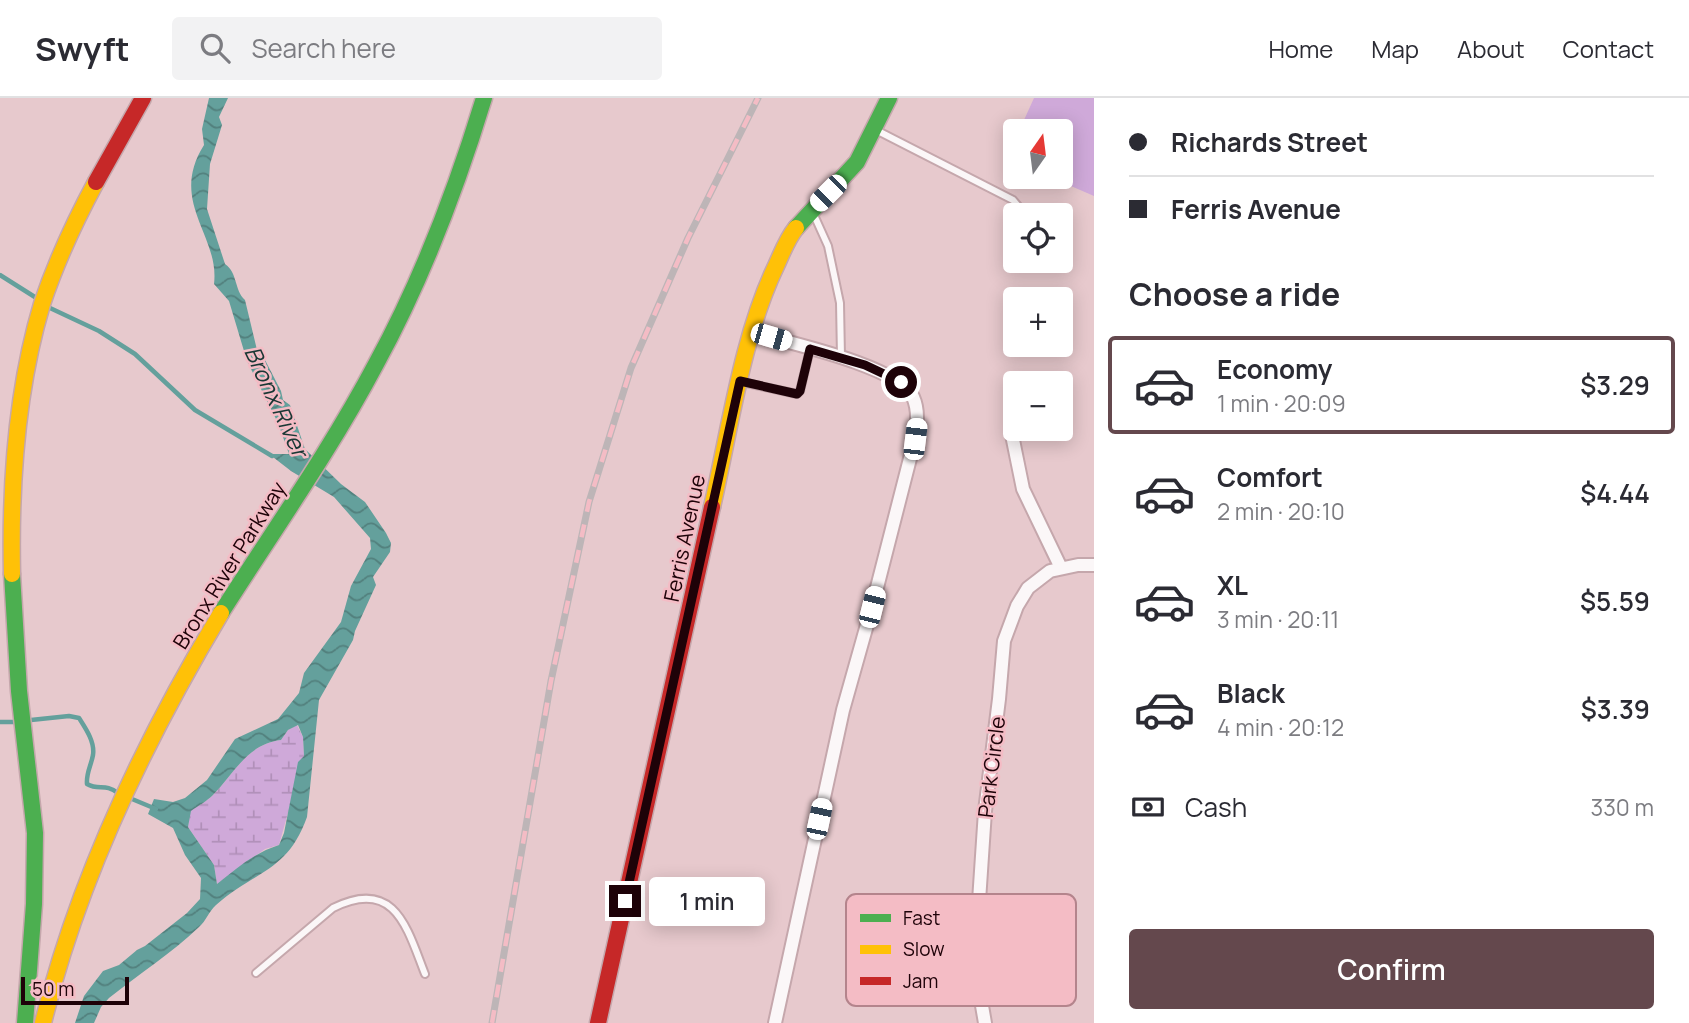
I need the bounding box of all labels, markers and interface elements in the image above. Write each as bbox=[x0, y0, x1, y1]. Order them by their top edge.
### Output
search box bbox=[172, 17, 662, 80]
text: Swyft bbox=[35, 26, 130, 71]
icon: search bbox=[196, 29, 234, 67]
text: Search here bbox=[252, 30, 396, 66]
text: Home bbox=[1268, 32, 1333, 65]
text: Map bbox=[1371, 32, 1419, 65]
text: About bbox=[1457, 32, 1525, 65]
text: Contact bbox=[1563, 32, 1654, 65]
north arrow bbox=[1003, 119, 1073, 189]
map controls bbox=[1003, 119, 1073, 441]
text: Richards Street bbox=[1171, 124, 1368, 160]
car bbox=[806, 171, 851, 215]
text: Ferris Avenue bbox=[1171, 191, 1341, 227]
button: locate bbox=[1003, 203, 1073, 273]
text: Choose a ride bbox=[1129, 272, 1340, 316]
button: + bbox=[1003, 287, 1073, 357]
car bbox=[748, 321, 795, 353]
water label: Bronx River bbox=[237, 340, 318, 464]
text: Economy bbox=[1217, 351, 1332, 387]
icon: car bbox=[1133, 354, 1196, 417]
route start bbox=[885, 366, 917, 398]
text: $3.29 bbox=[1580, 367, 1650, 403]
button: − bbox=[1003, 371, 1073, 441]
text: 1 min · 20:09 bbox=[1217, 387, 1346, 419]
car bbox=[903, 417, 928, 461]
text: Comfort bbox=[1217, 459, 1323, 495]
icon: car bbox=[1133, 462, 1196, 525]
street label: Ferris Avenue bbox=[657, 472, 711, 604]
text: $4.44 bbox=[1580, 475, 1650, 511]
street label: Bronx River Parkway bbox=[166, 476, 292, 654]
text: 2 min · 20:10 bbox=[1217, 495, 1345, 527]
text: XL bbox=[1217, 567, 1248, 603]
icon: car bbox=[1133, 570, 1196, 633]
text: $5.59 bbox=[1580, 583, 1650, 619]
car bbox=[857, 584, 888, 630]
text: 3 min · 20:11 bbox=[1217, 603, 1339, 635]
text: Black bbox=[1217, 675, 1285, 711]
icon: car bbox=[1133, 678, 1196, 741]
text: $3.39 bbox=[1581, 691, 1650, 727]
text: 4 min · 20:12 bbox=[1217, 711, 1344, 743]
street label: Park Circle bbox=[971, 715, 1011, 819]
icon: cash bbox=[1129, 788, 1167, 826]
text: Cash bbox=[1185, 789, 1247, 825]
text: 330 m bbox=[1590, 791, 1654, 823]
car bbox=[805, 796, 834, 842]
callout: 1 min bbox=[650, 876, 765, 926]
route end bbox=[609, 885, 641, 917]
text: 1 min bbox=[680, 885, 734, 917]
legend bbox=[846, 894, 1076, 1006]
text: Fast bbox=[903, 905, 940, 931]
button: Confirm bbox=[1129, 929, 1654, 1009]
text: Slow bbox=[903, 936, 945, 962]
text: Jam bbox=[903, 968, 938, 994]
scale bar bbox=[21, 974, 130, 1006]
text: 50 m bbox=[32, 976, 74, 1002]

